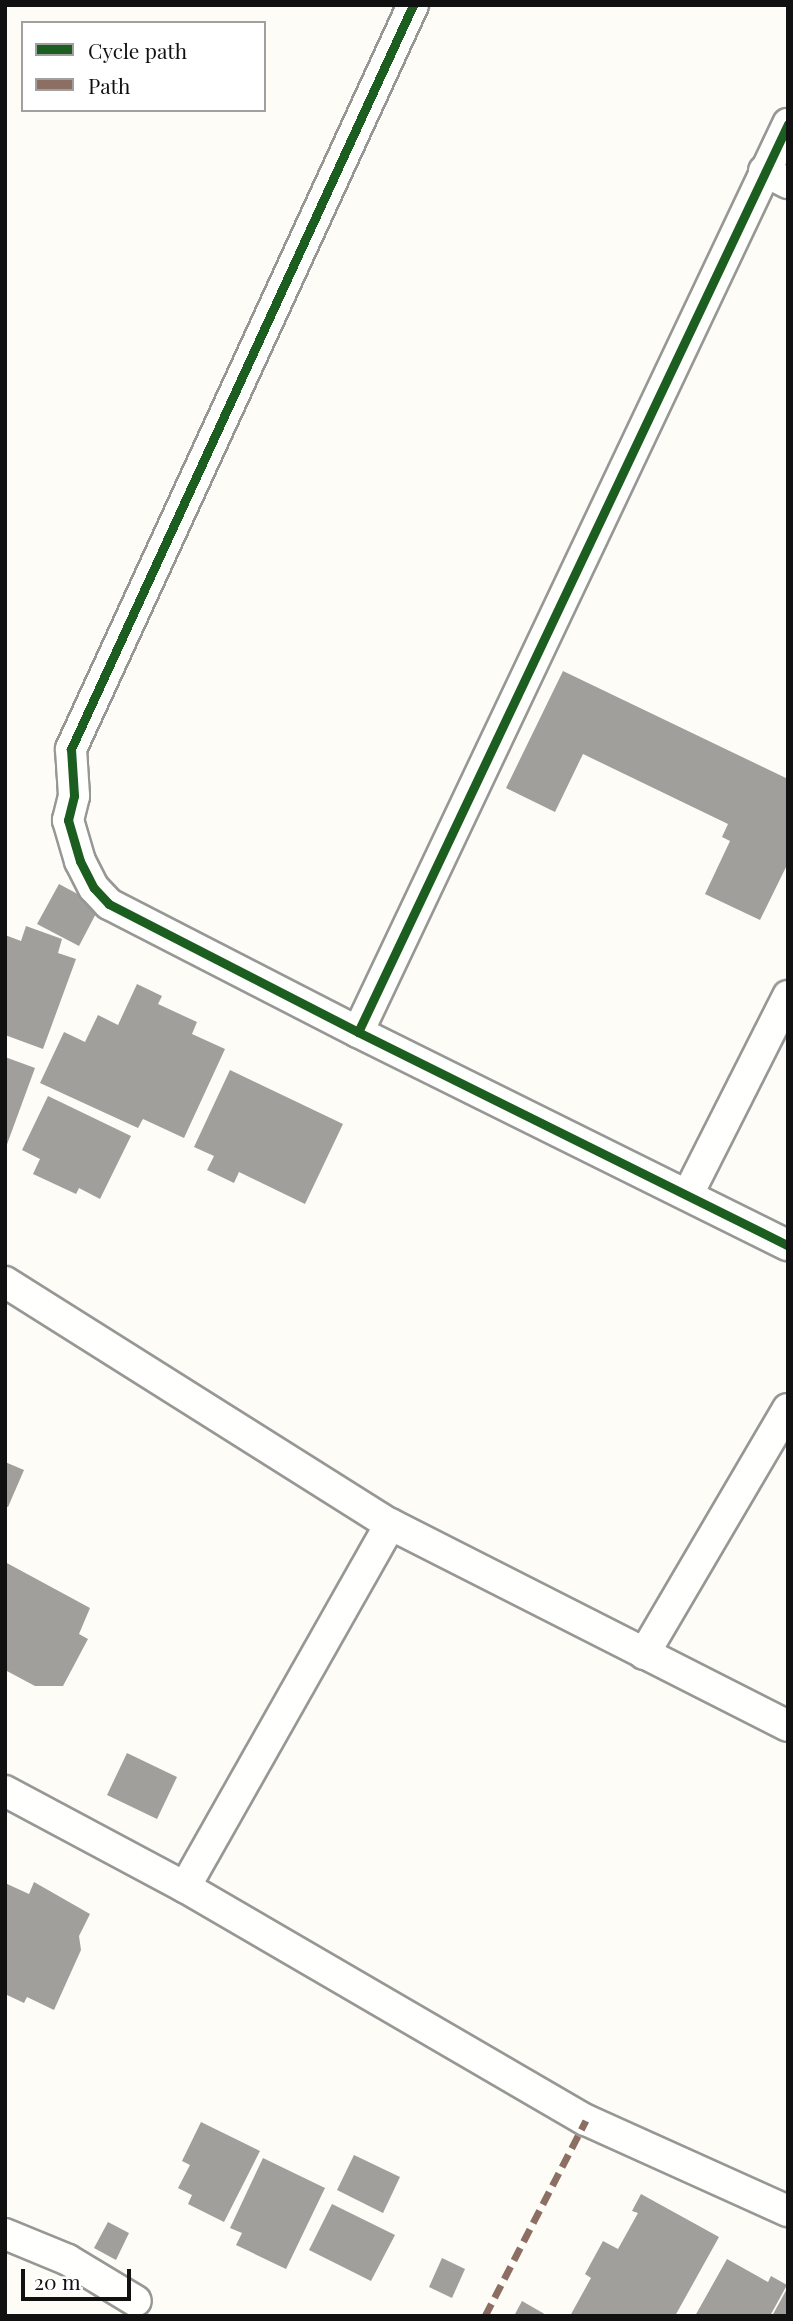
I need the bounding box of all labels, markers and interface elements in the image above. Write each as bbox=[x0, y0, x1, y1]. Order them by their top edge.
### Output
legend bbox=[21, 21, 266, 112]
text: Cycle path bbox=[88, 36, 187, 64]
text: Path bbox=[88, 71, 130, 99]
scale bar bbox=[24, 2254, 135, 2298]
text: 20 m bbox=[34, 2267, 81, 2295]

